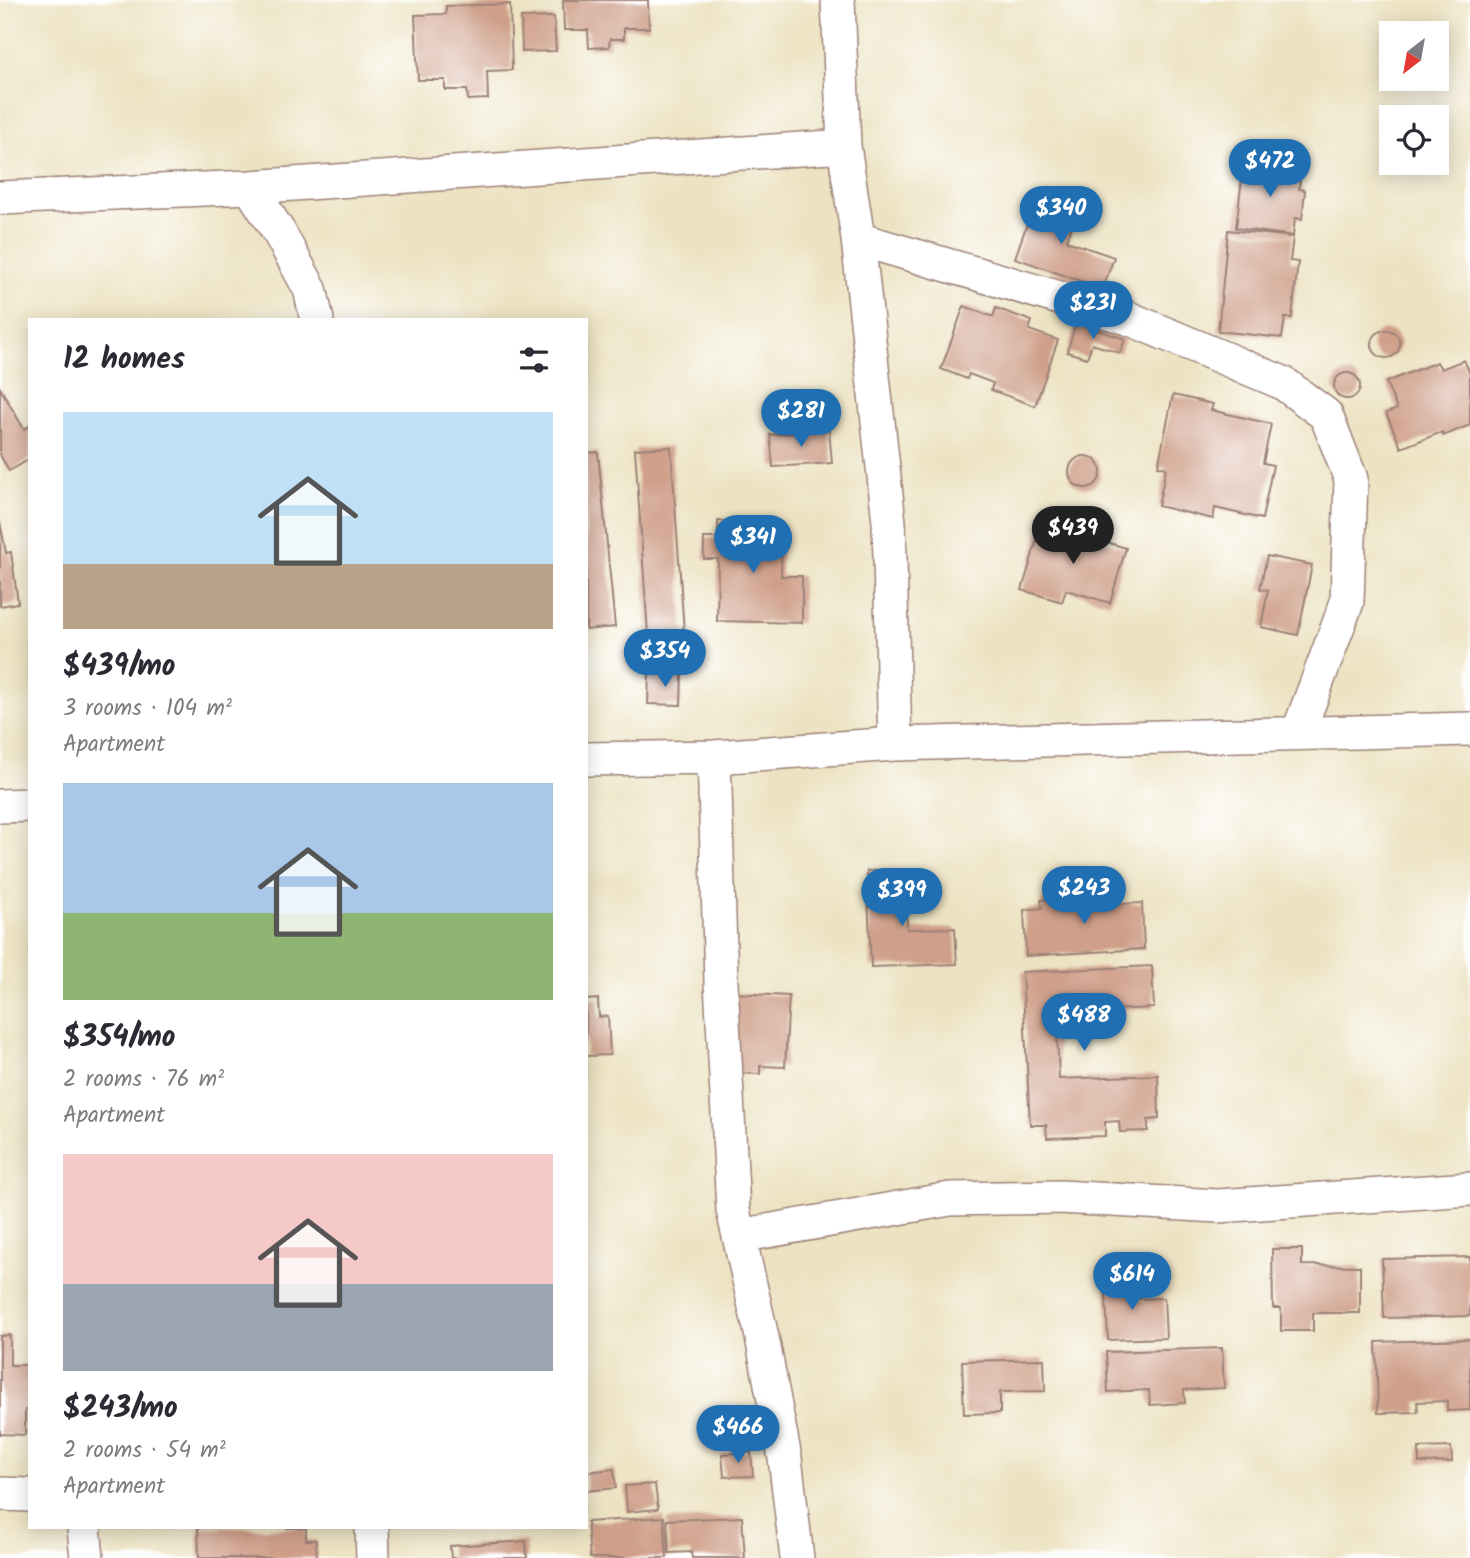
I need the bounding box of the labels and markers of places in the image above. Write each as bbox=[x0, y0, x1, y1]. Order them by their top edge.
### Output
pin: $472 bbox=[1229, 140, 1311, 199]
pin: $340 bbox=[1020, 187, 1102, 246]
pin: $231 bbox=[1052, 282, 1134, 341]
pin: $281 bbox=[760, 390, 842, 449]
pin: $439 bbox=[1032, 506, 1114, 566]
pin: $341 bbox=[712, 516, 794, 575]
pin: $354 bbox=[624, 630, 706, 689]
pin: $243 bbox=[1043, 866, 1125, 926]
pin: $399 bbox=[861, 869, 943, 928]
pin: $488 bbox=[1043, 993, 1125, 1053]
pin: $614 bbox=[1091, 1252, 1173, 1312]
pin: $466 bbox=[697, 1406, 779, 1465]

